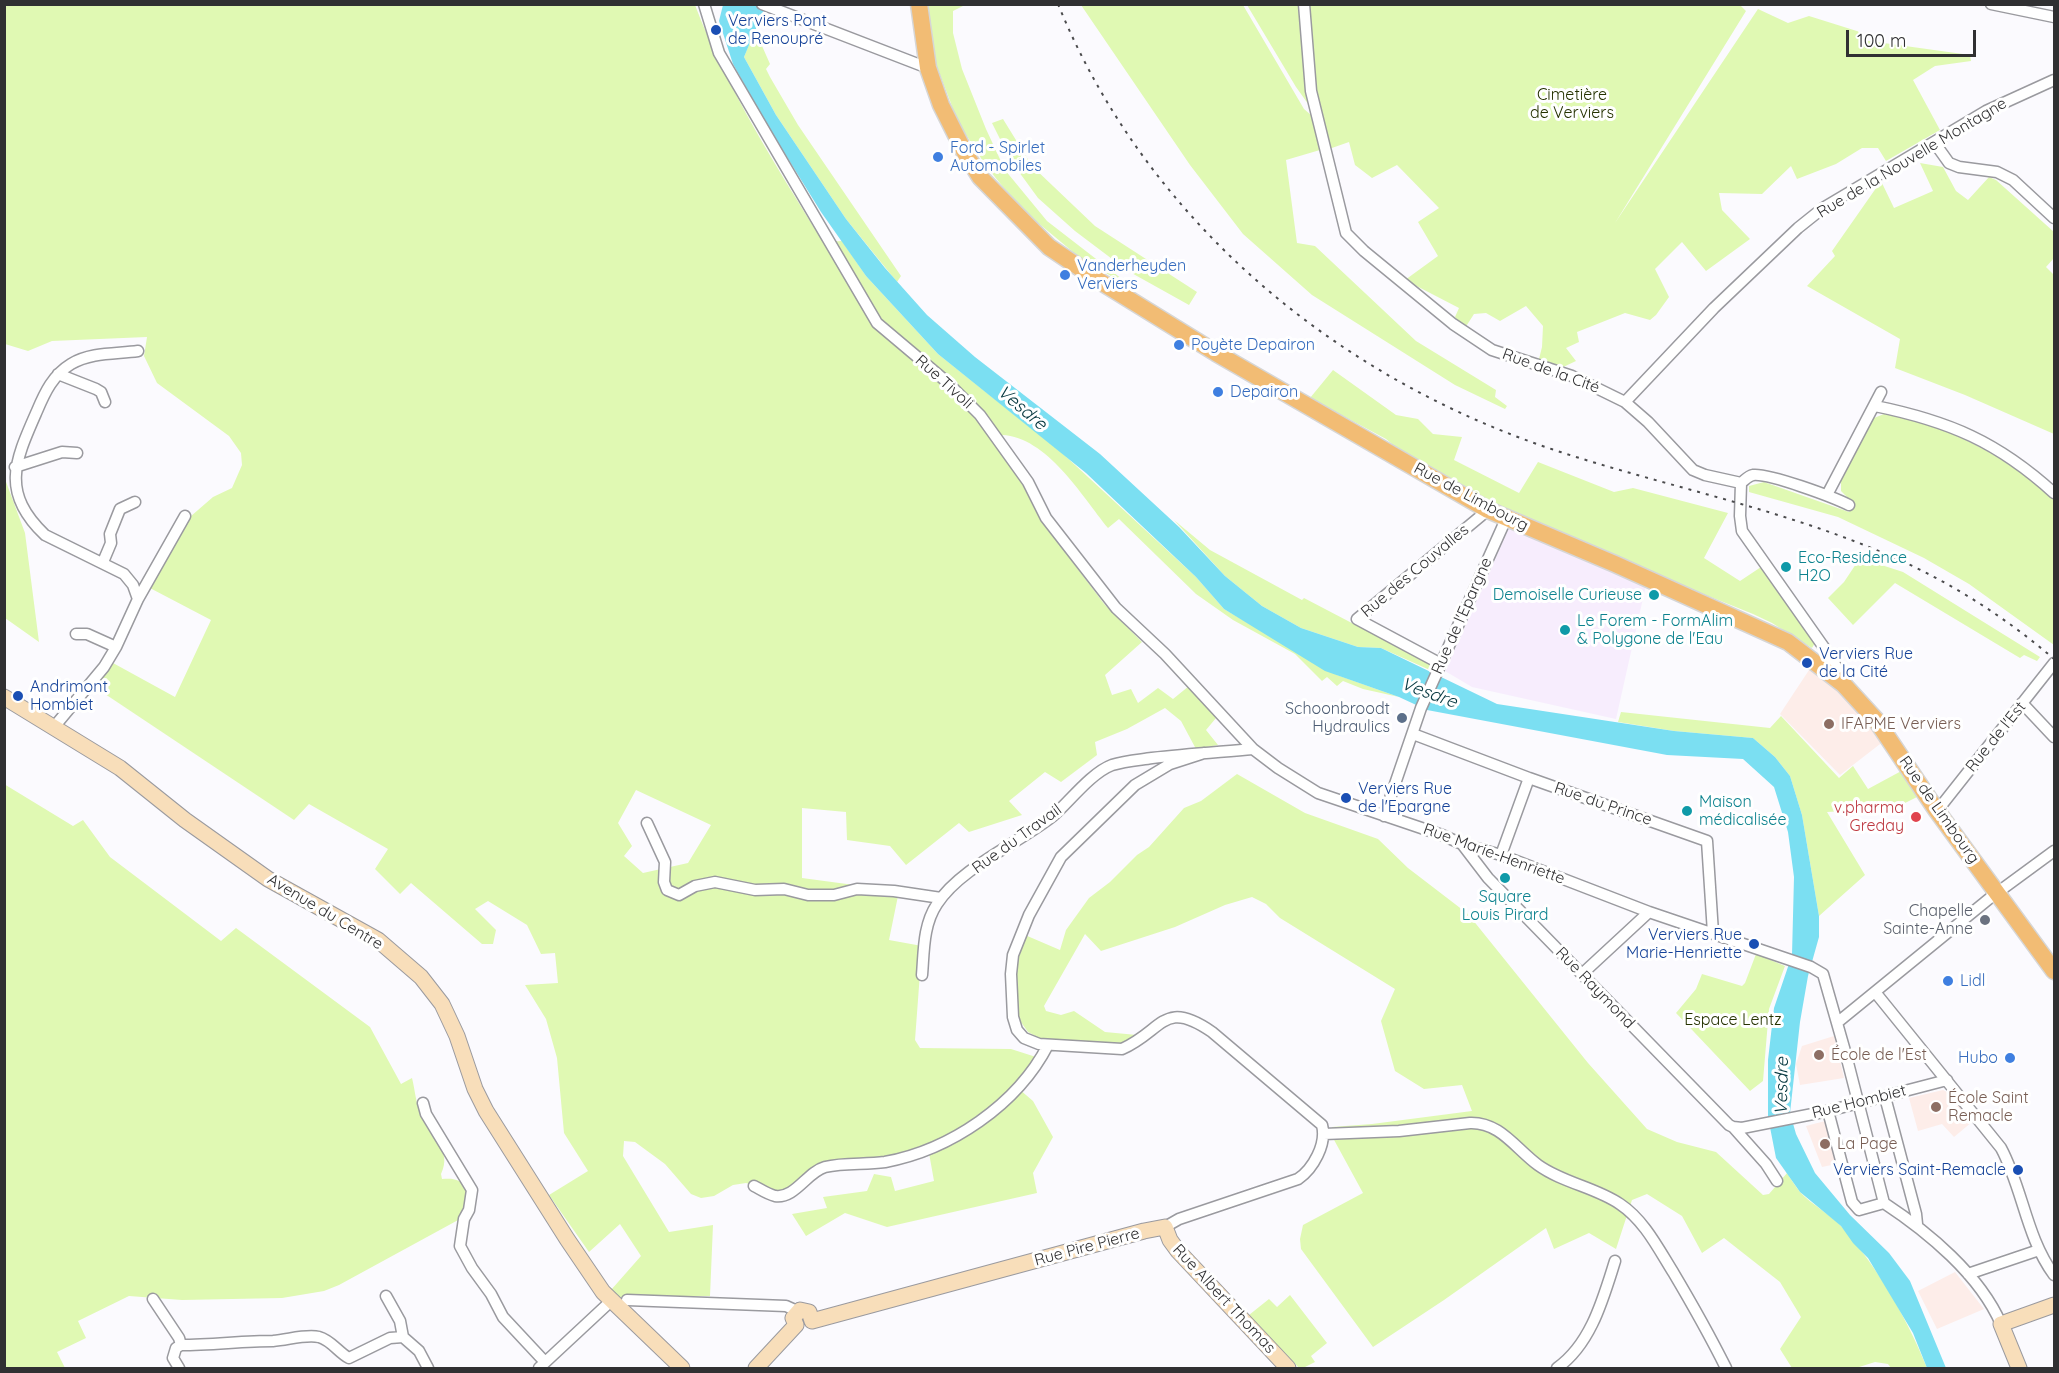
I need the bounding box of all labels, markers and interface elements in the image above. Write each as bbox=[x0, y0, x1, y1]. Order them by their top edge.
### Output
place label: Verviers Pont de Renoupré bbox=[728, 11, 827, 49]
scale bar bbox=[1849, 18, 1980, 56]
marker: Verviers Pont de Renoupré bbox=[709, 23, 723, 37]
text: 100 m bbox=[1857, 29, 1906, 52]
park label: Cimetière de Verviers bbox=[1530, 85, 1614, 123]
street label: Rue de la Nouvelle Montagne bbox=[1814, 94, 2010, 222]
place label: Ford - Spirlet Automobiles bbox=[950, 138, 1045, 176]
marker: Ford - Spirlet Automobiles bbox=[931, 150, 945, 164]
place label: Vanderheyden Verviers bbox=[1077, 256, 1186, 294]
marker: Vanderheyden Verviers bbox=[1058, 268, 1072, 282]
place label: Poyète Depairon bbox=[1191, 335, 1315, 355]
marker: Poyète Depairon bbox=[1172, 338, 1186, 352]
street label: Rue de la Cité bbox=[1500, 345, 1602, 397]
street label: Rue Tivoli bbox=[911, 351, 977, 413]
water label: Vesdre bbox=[993, 381, 1051, 435]
place label: Depairon bbox=[1230, 382, 1298, 402]
marker: Depairon bbox=[1211, 385, 1225, 399]
street label: Rue de Limbourg bbox=[1410, 459, 1532, 535]
street label: Rue des Couvalles bbox=[1357, 520, 1473, 622]
place label: Eco-Residence H2O bbox=[1798, 548, 1907, 586]
street label: Rue de l'Epargne bbox=[1428, 555, 1496, 677]
marker: Eco-Residence H2O bbox=[1779, 560, 1793, 574]
place label: Demoiselle Curieuse bbox=[1493, 585, 1642, 605]
marker: Demoiselle Curieuse bbox=[1647, 588, 1661, 602]
place label: Le Forem - FormAlim & Polygone de l'Eau bbox=[1577, 611, 1733, 649]
marker: Le Forem - FormAlim & Polygone de l'Eau bbox=[1558, 623, 1572, 637]
place label: Verviers Rue de la Cité bbox=[1819, 644, 1913, 682]
marker: Verviers Rue de la Cité bbox=[1800, 656, 1814, 670]
water label: Vesdre bbox=[1398, 673, 1460, 713]
place label: Andrimont Hombiet bbox=[30, 677, 108, 715]
marker: Andrimont Hombiet bbox=[11, 689, 25, 703]
street label: Rue de l'Est bbox=[1962, 698, 2030, 776]
place label: Schoonbroodt Hydraulics bbox=[1285, 699, 1390, 737]
marker: Schoonbroodt Hydraulics bbox=[1395, 711, 1409, 725]
place label: IFAPME Verviers bbox=[1841, 714, 1961, 734]
marker: IFAPME Verviers bbox=[1822, 717, 1836, 731]
street label: Rue de Limbourg bbox=[1895, 752, 1983, 868]
street label: Rue du Prince bbox=[1552, 778, 1654, 830]
place label: Verviers Rue de l'Epargne bbox=[1358, 779, 1452, 817]
marker: Verviers Rue de l'Epargne bbox=[1339, 791, 1353, 805]
place label: Maison médicalisée bbox=[1699, 792, 1786, 830]
place label: v.pharma Greday bbox=[1834, 798, 1904, 836]
street label: Rue du Travail bbox=[969, 800, 1065, 878]
marker: Maison médicalisée bbox=[1680, 804, 1694, 818]
marker: v.pharma Greday bbox=[1909, 810, 1923, 824]
street label: Rue Marie-Henriette bbox=[1421, 819, 1567, 889]
street label: Avenue du Centre bbox=[264, 870, 386, 954]
marker: Square Louis Pirard bbox=[1498, 871, 1512, 885]
place label: Square Louis Pirard bbox=[1462, 887, 1548, 925]
place label: Chapelle Sainte-Anne bbox=[1883, 901, 1973, 939]
marker: Chapelle Sainte-Anne bbox=[1978, 913, 1992, 927]
place label: Verviers Rue Marie-Henriette bbox=[1626, 925, 1742, 963]
marker: Verviers Rue Marie-Henriette bbox=[1747, 937, 1761, 951]
street label: Rue Raymond bbox=[1551, 943, 1639, 1033]
place label: Lidl bbox=[1960, 971, 1985, 991]
marker: Lidl bbox=[1941, 974, 1955, 988]
park label: Espace Lentz bbox=[1684, 1010, 1782, 1030]
place label: École de l'Est bbox=[1831, 1045, 1927, 1065]
marker: École de l'Est bbox=[1812, 1048, 1826, 1062]
place label: Hubo bbox=[1958, 1048, 1998, 1068]
marker: Hubo bbox=[2003, 1051, 2017, 1065]
water label: Vesdre bbox=[1771, 1057, 1793, 1115]
street label: Rue Hombiet bbox=[1810, 1081, 1908, 1123]
place label: École Saint Remacle bbox=[1948, 1088, 2029, 1126]
marker: École Saint Remacle bbox=[1929, 1100, 1943, 1114]
place label: La Page bbox=[1837, 1134, 1897, 1154]
marker: La Page bbox=[1818, 1137, 1832, 1151]
place label: Verviers Saint-Remacle bbox=[1833, 1160, 2006, 1180]
marker: Verviers Saint-Remacle bbox=[2011, 1163, 2025, 1177]
street label: Rue Pire Pierre bbox=[1032, 1224, 1142, 1270]
street label: Rue Albert Thomas bbox=[1169, 1241, 1279, 1357]

